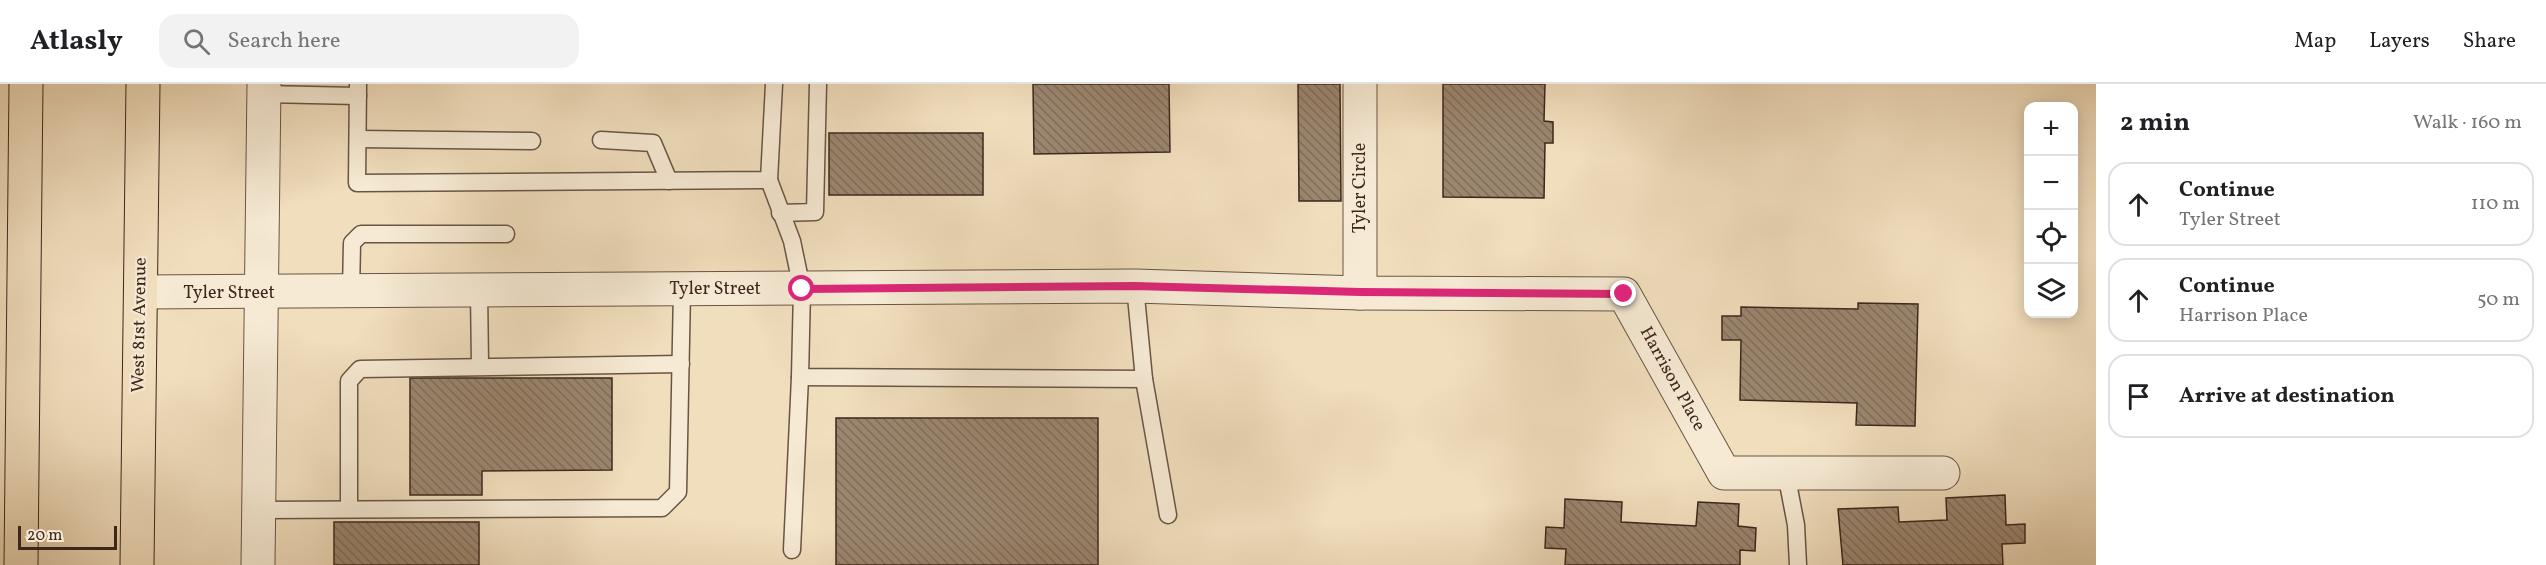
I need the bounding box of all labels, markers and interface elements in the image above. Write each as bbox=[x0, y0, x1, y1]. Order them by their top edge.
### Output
search box bbox=[159, 14, 579, 68]
text: Atlasly bbox=[30, 22, 123, 61]
icon: search bbox=[180, 25, 213, 58]
text: Search here bbox=[228, 26, 340, 57]
text: Map bbox=[2294, 27, 2336, 56]
text: Layers bbox=[2369, 27, 2430, 56]
text: Share bbox=[2463, 27, 2516, 56]
map controls bbox=[2024, 102, 2078, 318]
button: + bbox=[2024, 102, 2078, 156]
text: 2 min bbox=[2120, 105, 2190, 141]
text: Walk · 160 m bbox=[2413, 109, 2522, 137]
street label: Tyler Circle bbox=[1348, 143, 1373, 233]
button: − bbox=[2024, 156, 2078, 210]
text: Continue bbox=[2179, 175, 2275, 206]
icon: ahead bbox=[2122, 188, 2155, 221]
text: 110 m bbox=[2471, 190, 2520, 218]
text: Tyler Street bbox=[2179, 206, 2281, 234]
button: locate bbox=[2024, 210, 2078, 264]
street label: West 81st Avenue bbox=[126, 257, 154, 393]
button: layers bbox=[2024, 264, 2078, 318]
text: Continue bbox=[2179, 271, 2275, 302]
route start bbox=[788, 275, 814, 301]
street label: Tyler Street bbox=[669, 277, 761, 302]
route end bbox=[1610, 280, 1636, 306]
street label: Tyler Street bbox=[183, 281, 275, 306]
icon: ahead bbox=[2122, 284, 2155, 317]
text: 50 m bbox=[2477, 286, 2520, 314]
text: Harrison Place bbox=[2179, 302, 2308, 330]
street label: Harrison Place bbox=[1633, 322, 1711, 436]
icon: arrive bbox=[2122, 380, 2155, 413]
text: Arrive at destination bbox=[2179, 381, 2395, 412]
scale bar bbox=[18, 523, 117, 550]
text: 20 m bbox=[27, 525, 62, 547]

